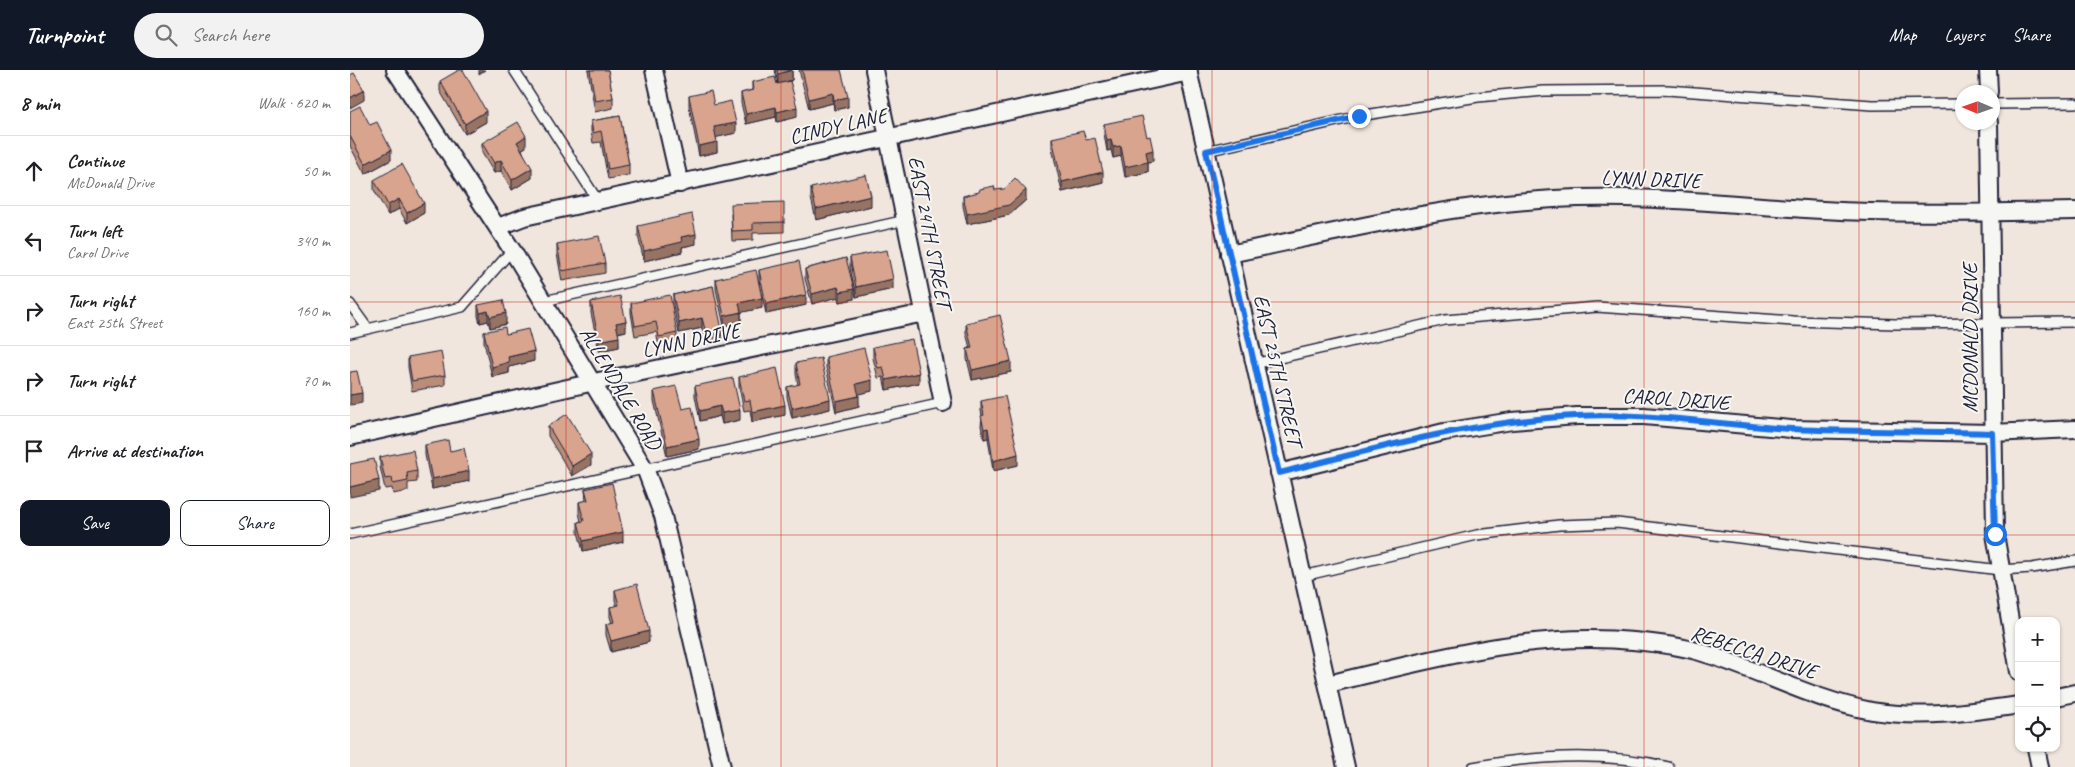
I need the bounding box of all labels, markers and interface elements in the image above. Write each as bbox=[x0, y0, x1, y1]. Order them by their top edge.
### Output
search box bbox=[134, 13, 484, 58]
text: Turnpoint bbox=[25, 20, 104, 50]
icon: search bbox=[152, 21, 180, 49]
text: Search here bbox=[192, 23, 269, 47]
text: Map bbox=[1889, 24, 1917, 46]
text: Layers bbox=[1945, 24, 1984, 46]
text: Share bbox=[2012, 24, 2050, 46]
north arrow bbox=[1955, 85, 2000, 130]
text: 8 min bbox=[20, 90, 60, 116]
text: Walk · 620 m bbox=[258, 93, 330, 113]
street label: CINDY LANE bbox=[787, 102, 892, 150]
route end bbox=[1348, 105, 1371, 128]
text: Continue bbox=[67, 149, 124, 173]
street label: EAST 24TH STREET bbox=[903, 154, 958, 315]
icon: ahead bbox=[20, 157, 48, 185]
text: 50 m bbox=[303, 161, 330, 181]
street label: LYNN DRIVE bbox=[1601, 164, 1704, 194]
text: McDonald Drive bbox=[67, 173, 154, 193]
text: Turn left bbox=[67, 219, 122, 243]
icon: left bbox=[20, 227, 48, 255]
text: 340 m bbox=[296, 231, 330, 251]
text: Carol Drive bbox=[67, 243, 128, 263]
street label: MCDONALD DRIVE bbox=[1957, 261, 1983, 413]
text: Turn right bbox=[67, 289, 134, 313]
street label: EAST 25TH STREET bbox=[1248, 292, 1309, 453]
icon: right bbox=[20, 297, 48, 325]
text: 160 m bbox=[296, 301, 330, 321]
text: East 25th Street bbox=[67, 313, 162, 333]
street label: LYNN DRIVE bbox=[640, 316, 745, 363]
street label: ALLENDALE ROAD bbox=[574, 322, 669, 456]
icon: right bbox=[20, 367, 48, 395]
text: Turn right bbox=[67, 369, 134, 393]
text: 70 m bbox=[303, 371, 330, 391]
street label: CAROL DRIVE bbox=[1622, 382, 1733, 416]
icon: arrive bbox=[20, 437, 48, 465]
text: Arrive at destination bbox=[67, 439, 203, 463]
button: Save bbox=[20, 500, 170, 546]
button: Share bbox=[180, 500, 330, 546]
route start bbox=[1984, 523, 2007, 546]
map controls bbox=[2015, 617, 2060, 752]
button: + bbox=[2015, 617, 2060, 662]
street label: REBECCA DRIVE bbox=[1688, 619, 1823, 685]
button: − bbox=[2015, 662, 2060, 707]
button: locate bbox=[2015, 707, 2060, 752]

